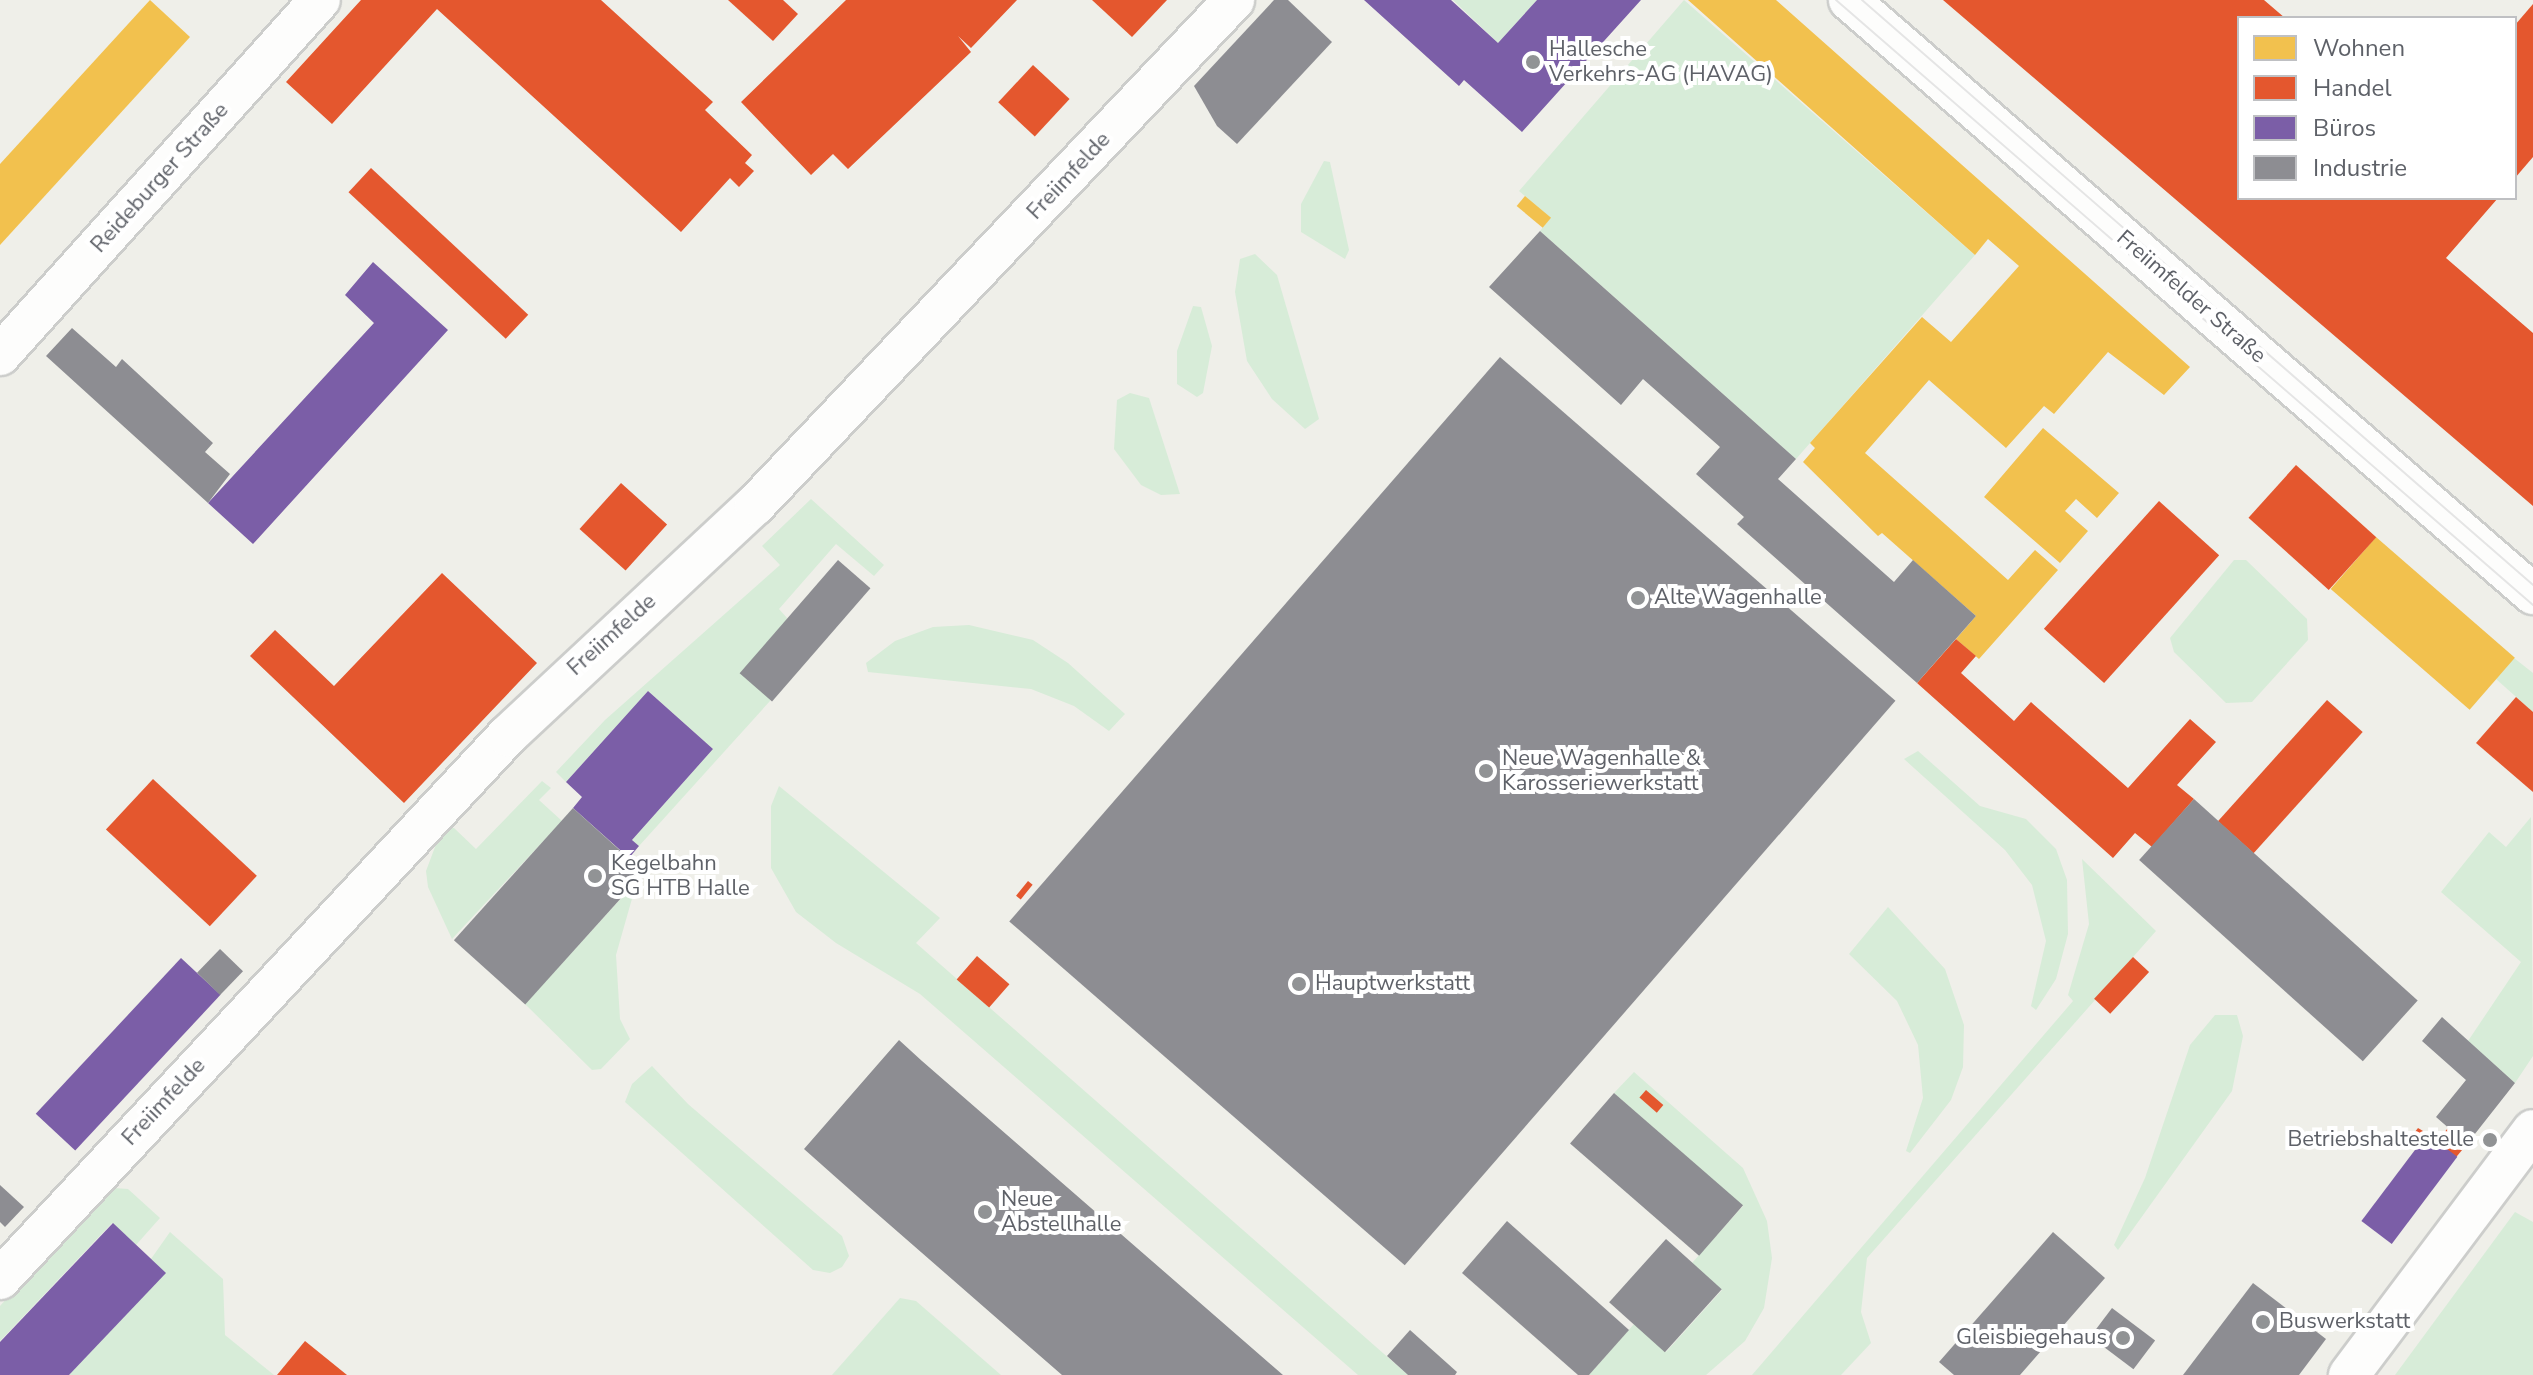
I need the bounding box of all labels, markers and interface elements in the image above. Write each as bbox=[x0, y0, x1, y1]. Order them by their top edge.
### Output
legend bbox=[2237, 16, 2517, 200]
text: Wohnen bbox=[2313, 32, 2405, 64]
place label: Hallesche Verkehrs-AG (HAVAG) bbox=[1549, 36, 1773, 88]
marker: Hallesche Verkehrs-AG (HAVAG) bbox=[1524, 53, 1542, 71]
text: Handel bbox=[2313, 72, 2391, 104]
street label: Reideburger Straße bbox=[86, 98, 234, 258]
text: Büros bbox=[2313, 112, 2376, 144]
street label: Freiimfelde bbox=[1022, 127, 1116, 225]
text: Industrie bbox=[2313, 152, 2407, 184]
street label: Freiimfelder Straße bbox=[2111, 225, 2271, 369]
place label: Alte Wagenhalle bbox=[1654, 585, 1822, 611]
street label: Freiimfelde bbox=[562, 588, 662, 682]
marker: Alte Wagenhalle bbox=[1629, 589, 1647, 607]
place label: Neue Wagenhalle & Karosseriewerkstatt bbox=[1502, 745, 1701, 796]
marker: Neue Wagenhalle & Karosseriewerkstatt bbox=[1477, 762, 1495, 780]
place label: Kegelbahn SG HTB Halle bbox=[611, 850, 750, 902]
marker: Kegelbahn SG HTB Halle bbox=[586, 867, 604, 885]
place label: Hauptwerkstatt bbox=[1315, 971, 1470, 997]
marker: Hauptwerkstatt bbox=[1290, 975, 1308, 993]
street label: Freiimfelde bbox=[117, 1053, 211, 1151]
place label: Betriebshaltestelle bbox=[2287, 1127, 2474, 1153]
marker: Betriebshaltestelle bbox=[2481, 1131, 2499, 1149]
place label: Neue Abstellhalle bbox=[1001, 1186, 1121, 1238]
marker: Neue Abstellhalle bbox=[976, 1203, 994, 1221]
place label: Buswerkstatt bbox=[2279, 1309, 2410, 1335]
marker: Buswerkstatt bbox=[2254, 1313, 2272, 1331]
place label: Gleisbiegehaus bbox=[1956, 1325, 2107, 1351]
marker: Gleisbiegehaus bbox=[2114, 1329, 2132, 1347]

